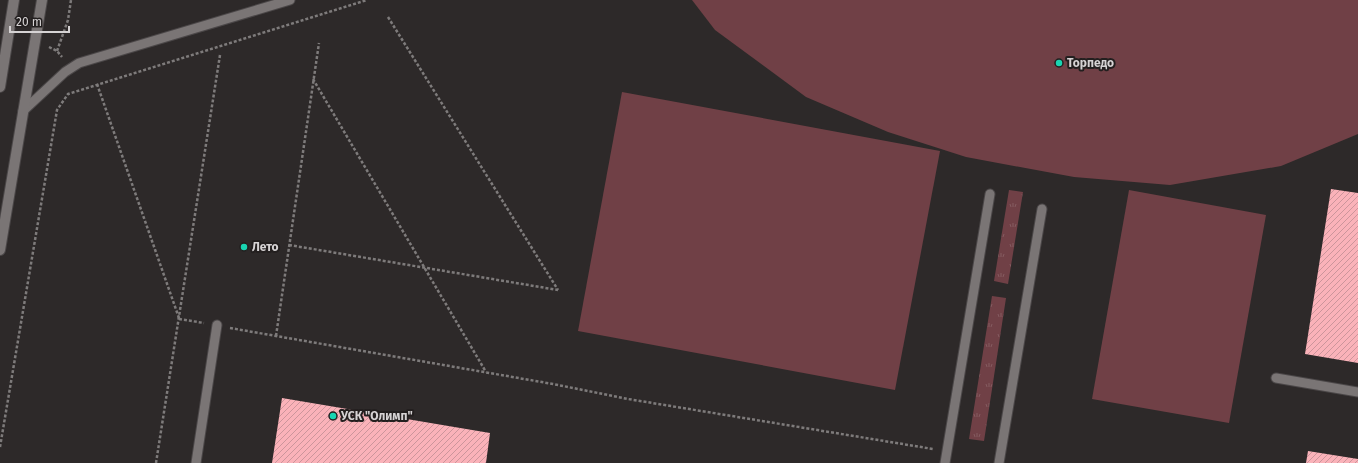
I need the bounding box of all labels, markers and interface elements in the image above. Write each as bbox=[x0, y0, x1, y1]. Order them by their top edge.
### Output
scale bar bbox=[10, 8, 69, 34]
text: 20 m bbox=[16, 15, 42, 29]
place label: Торпедо bbox=[1067, 56, 1114, 70]
marker: Торпедо bbox=[1054, 58, 1064, 68]
place label: Лето bbox=[252, 240, 279, 254]
marker: Лето bbox=[239, 242, 249, 252]
place label: УСК "Олимп" bbox=[340, 409, 413, 423]
marker: УСК "Олимп" bbox=[328, 411, 338, 421]

